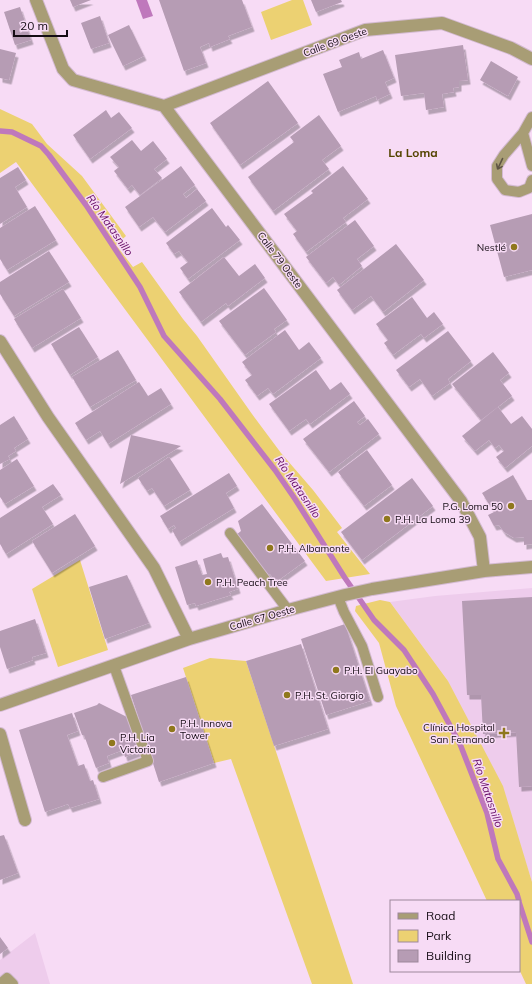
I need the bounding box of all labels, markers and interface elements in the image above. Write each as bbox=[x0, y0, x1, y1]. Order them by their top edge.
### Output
scale bar bbox=[14, 12, 67, 38]
text: 20 m bbox=[20, 18, 48, 33]
street label: Calle 69 Oeste bbox=[301, 24, 369, 60]
district label: La Loma bbox=[388, 145, 438, 160]
one-way arrow bbox=[496, 158, 503, 170]
water label: Río Matasnillo bbox=[84, 192, 136, 258]
street label: Calle 79 Oeste bbox=[255, 229, 305, 291]
place label: Nestlé bbox=[477, 241, 506, 254]
marker: Nestlé bbox=[509, 242, 519, 252]
water label: Río Matasnillo bbox=[272, 453, 324, 521]
place label: P.G. Loma 50 bbox=[442, 500, 503, 513]
marker: P.G. Loma 50 bbox=[506, 501, 516, 511]
place label: P.H. La Loma 39 bbox=[395, 513, 470, 526]
marker: P.H. La Loma 39 bbox=[382, 514, 392, 524]
place label: P.H. Albamonte bbox=[278, 542, 350, 555]
marker: P.H. Albamonte bbox=[265, 543, 275, 553]
place label: P.H. Peach Tree bbox=[216, 576, 288, 589]
marker: P.H. Peach Tree bbox=[203, 577, 213, 587]
street label: Calle 67 Oeste bbox=[228, 603, 296, 633]
place label: P.H. El Guayabo bbox=[344, 664, 418, 677]
marker: P.H. El Guayabo bbox=[331, 665, 341, 675]
place label: P.H. St. Giorgio bbox=[295, 689, 364, 702]
marker: P.H. St. Giorgio bbox=[282, 690, 292, 700]
place label: P.H. Innova Tower bbox=[180, 717, 232, 742]
place label: Clínica Hospital San Fernando bbox=[423, 721, 495, 746]
marker: P.H. Innova Tower bbox=[167, 724, 177, 734]
marker: Clínica Hospital San Fernando bbox=[498, 727, 510, 739]
place label: P.H. Lia Victoria bbox=[120, 731, 155, 756]
marker: P.H. Lia Victoria bbox=[107, 738, 117, 748]
water label: Río Matasnillo bbox=[470, 757, 506, 829]
legend bbox=[390, 900, 520, 972]
text: Road bbox=[426, 908, 455, 923]
text: Park bbox=[426, 928, 452, 943]
text: Building bbox=[426, 948, 471, 963]

